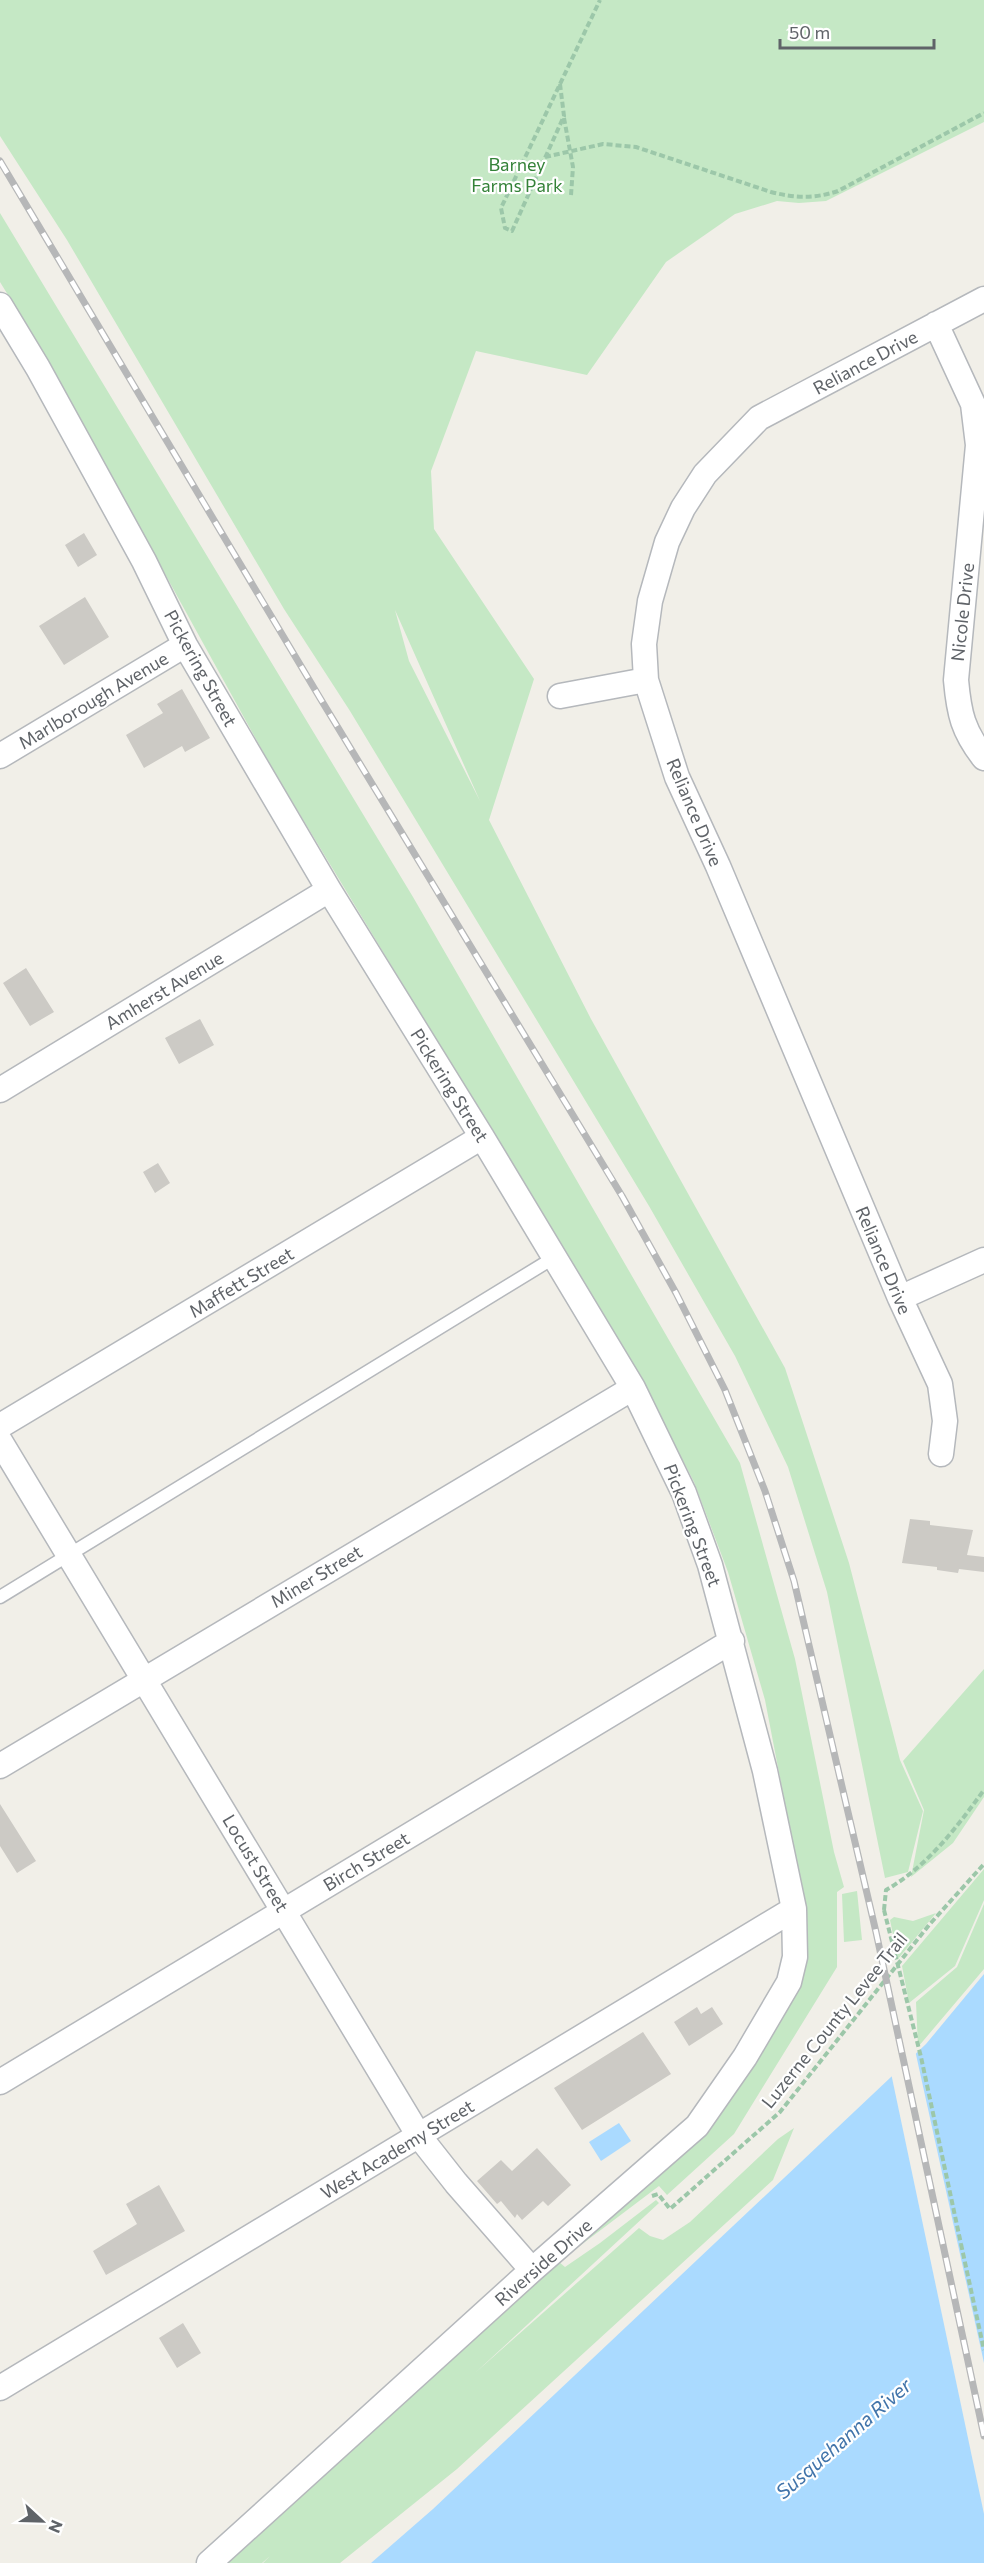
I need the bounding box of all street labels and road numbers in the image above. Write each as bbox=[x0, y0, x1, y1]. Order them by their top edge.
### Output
street label: Reliance Drive bbox=[809, 325, 921, 399]
street label: Nicole Drive bbox=[946, 562, 978, 662]
street label: Pickering Street bbox=[160, 606, 242, 730]
street label: Marlborough Avenue bbox=[14, 647, 172, 753]
street label: Reliance Drive bbox=[662, 755, 728, 869]
street label: Amherst Avenue bbox=[101, 946, 227, 1034]
street label: Pickering Street bbox=[406, 1024, 494, 1146]
street label: Reliance Drive bbox=[851, 1203, 917, 1317]
street label: Maffett Street bbox=[185, 1242, 297, 1322]
street label: Pickering Street bbox=[659, 1460, 727, 1590]
street label: Miner Street bbox=[266, 1540, 366, 1612]
street label: Locust Street bbox=[218, 1810, 294, 1916]
street label: Birch Street bbox=[319, 1827, 413, 1895]
street label: Luzerne County Levee Trail bbox=[756, 1928, 912, 2112]
street label: West Academy Street bbox=[316, 2095, 478, 2203]
street label: Riverside Drive bbox=[490, 2214, 596, 2310]

